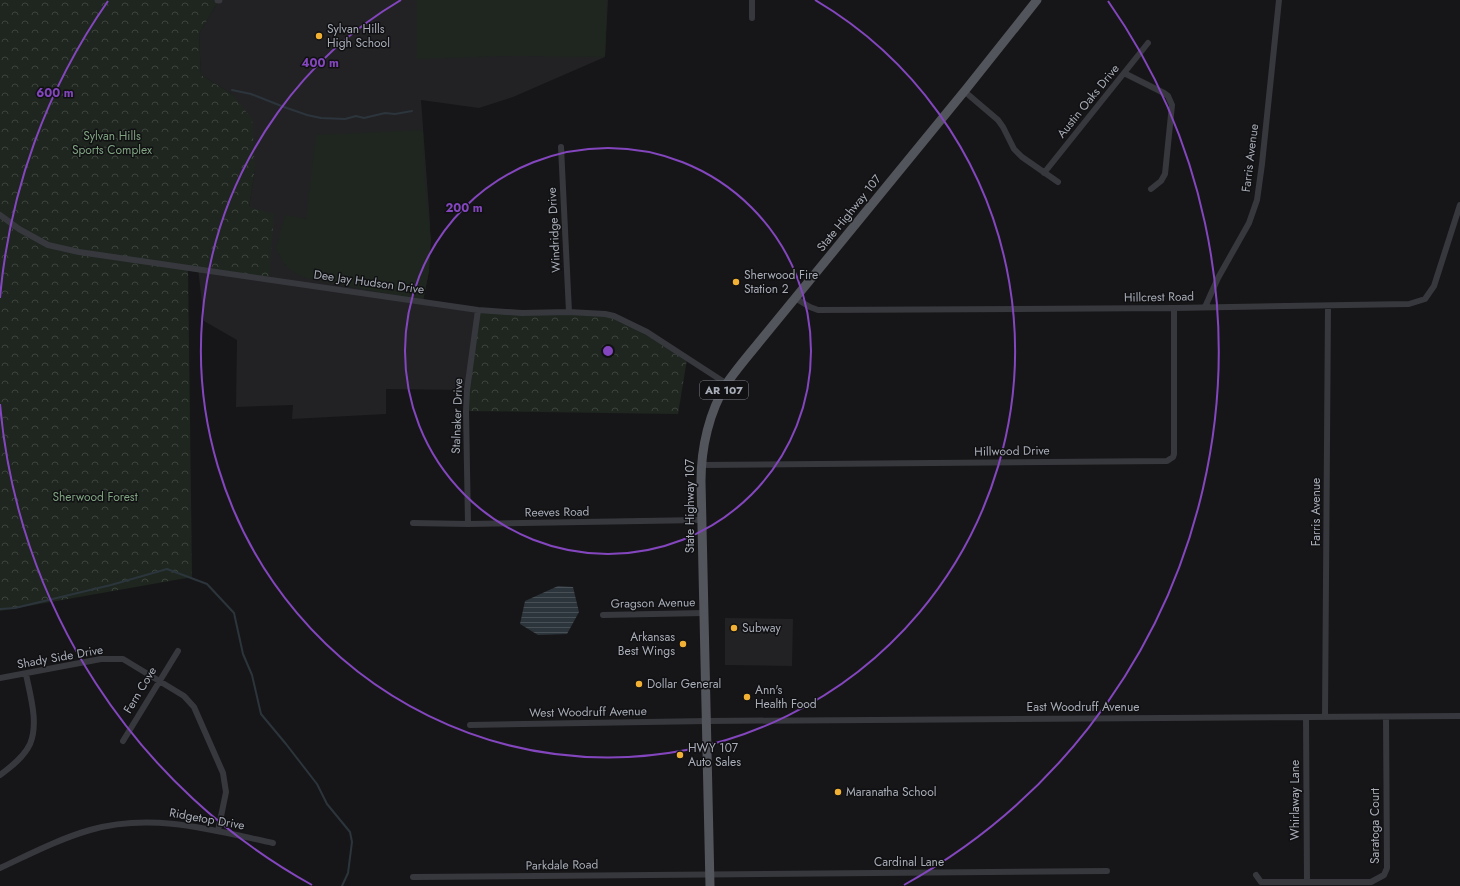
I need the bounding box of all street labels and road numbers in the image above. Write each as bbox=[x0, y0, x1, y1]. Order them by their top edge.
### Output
street label: Austin Oaks Drive bbox=[1053, 60, 1123, 142]
street label: Farris Avenue bbox=[1237, 123, 1263, 193]
street label: State Highway 107 bbox=[812, 170, 886, 255]
street label: Windridge Drive bbox=[543, 187, 565, 273]
street label: Dee Jay Hudson Drive bbox=[313, 265, 425, 299]
street label: Hillcrest Road bbox=[1124, 287, 1194, 307]
street label: Stalnaker Drive bbox=[447, 378, 467, 454]
road number: AR 107 bbox=[700, 381, 748, 399]
street label: Hillwood Drive bbox=[974, 441, 1050, 461]
street label: State Highway 107 bbox=[681, 458, 699, 553]
street label: Farris Avenue bbox=[1307, 478, 1325, 546]
street label: Reeves Road bbox=[525, 502, 589, 522]
street label: Gragson Avenue bbox=[610, 593, 696, 613]
street label: Shady Side Drive bbox=[15, 641, 105, 673]
street label: Fern Cove bbox=[119, 663, 161, 717]
street label: East Woodruff Avenue bbox=[1027, 698, 1139, 716]
street label: West Woodruff Avenue bbox=[529, 702, 647, 722]
street label: Whirlaway Lane bbox=[1286, 760, 1304, 840]
street label: Saratoga Court bbox=[1366, 788, 1384, 864]
street label: Ridgetop Drive bbox=[168, 804, 246, 834]
street label: Cardinal Lane bbox=[874, 853, 944, 871]
street label: Parkdale Road bbox=[526, 855, 598, 875]

